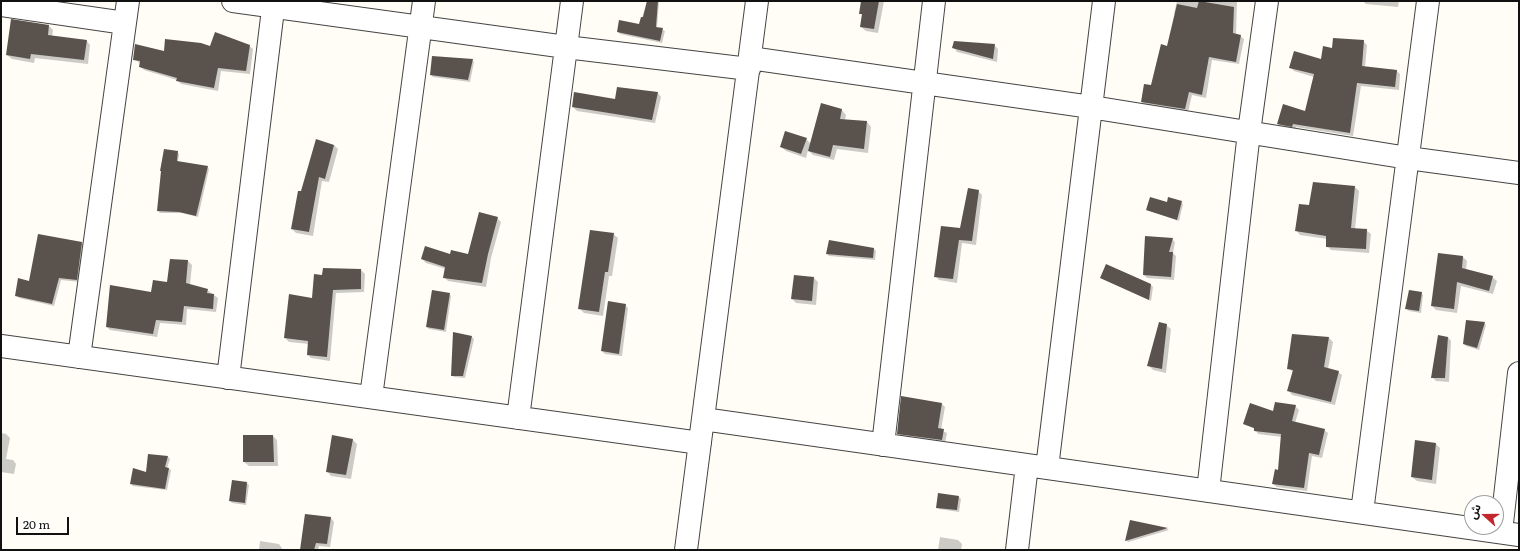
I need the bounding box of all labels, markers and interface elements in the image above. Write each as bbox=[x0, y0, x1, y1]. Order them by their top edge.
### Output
north arrow bbox=[1464, 495, 1504, 535]
text: ش bbox=[1464, 501, 1484, 521]
scale bar bbox=[18, 509, 71, 535]
text: 20 m bbox=[23, 515, 50, 533]

